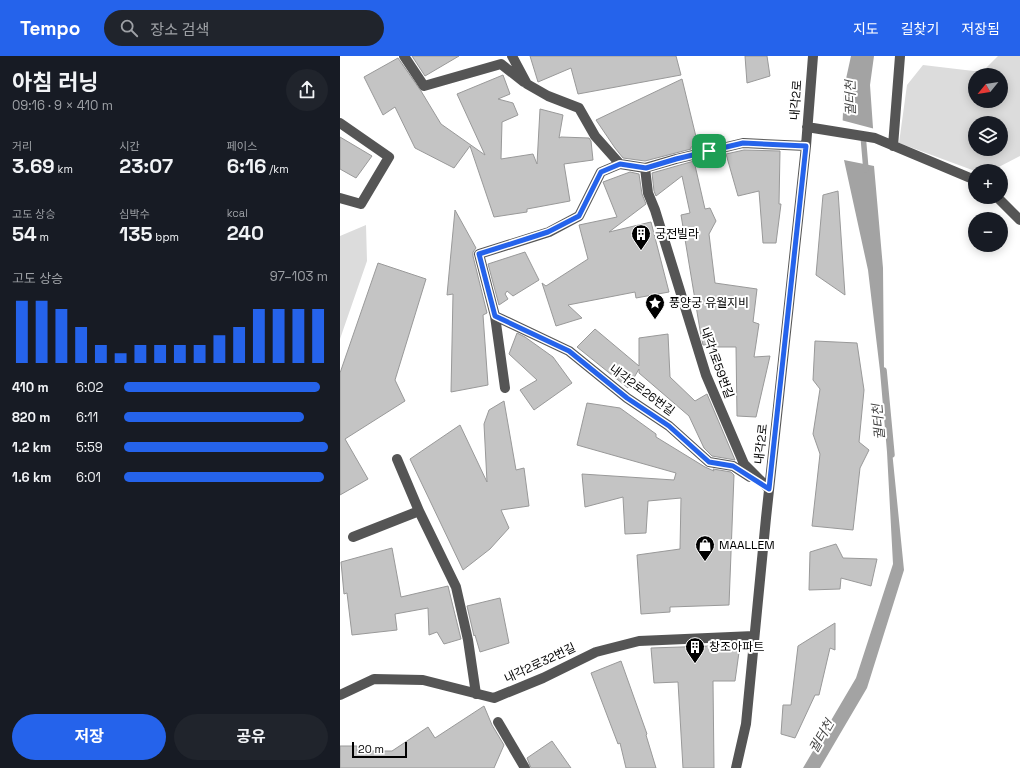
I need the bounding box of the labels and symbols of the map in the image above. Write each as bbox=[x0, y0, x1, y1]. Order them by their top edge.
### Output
north arrow bbox=[968, 68, 1008, 108]
street label: 내각2로 bbox=[787, 79, 805, 121]
water label: 궐터천 bbox=[842, 79, 859, 116]
pin bbox=[692, 134, 726, 168]
building icon: 궁전빌라 bbox=[630, 223, 652, 251]
place label: 궁전빌라 bbox=[655, 226, 699, 242]
place icon: 풍양궁 유월지비 bbox=[644, 292, 666, 320]
place label: 풍양궁 유월지비 bbox=[669, 295, 749, 311]
street label: 내각1로59번길 bbox=[697, 325, 737, 401]
street label: 내각2로26번길 bbox=[606, 361, 678, 419]
water label: 궐터천 bbox=[868, 402, 889, 441]
street label: 내각2로 bbox=[751, 423, 771, 465]
shop icon: MAALLEM bbox=[694, 534, 716, 562]
place label: MAALLEM bbox=[719, 537, 775, 553]
building icon: 창조아파트 bbox=[684, 636, 706, 664]
street label: 내각2로32번길 bbox=[502, 639, 578, 687]
place label: 창조아파트 bbox=[709, 639, 764, 655]
water label: 궐터천 bbox=[805, 716, 838, 756]
scale bar bbox=[352, 740, 407, 759]

